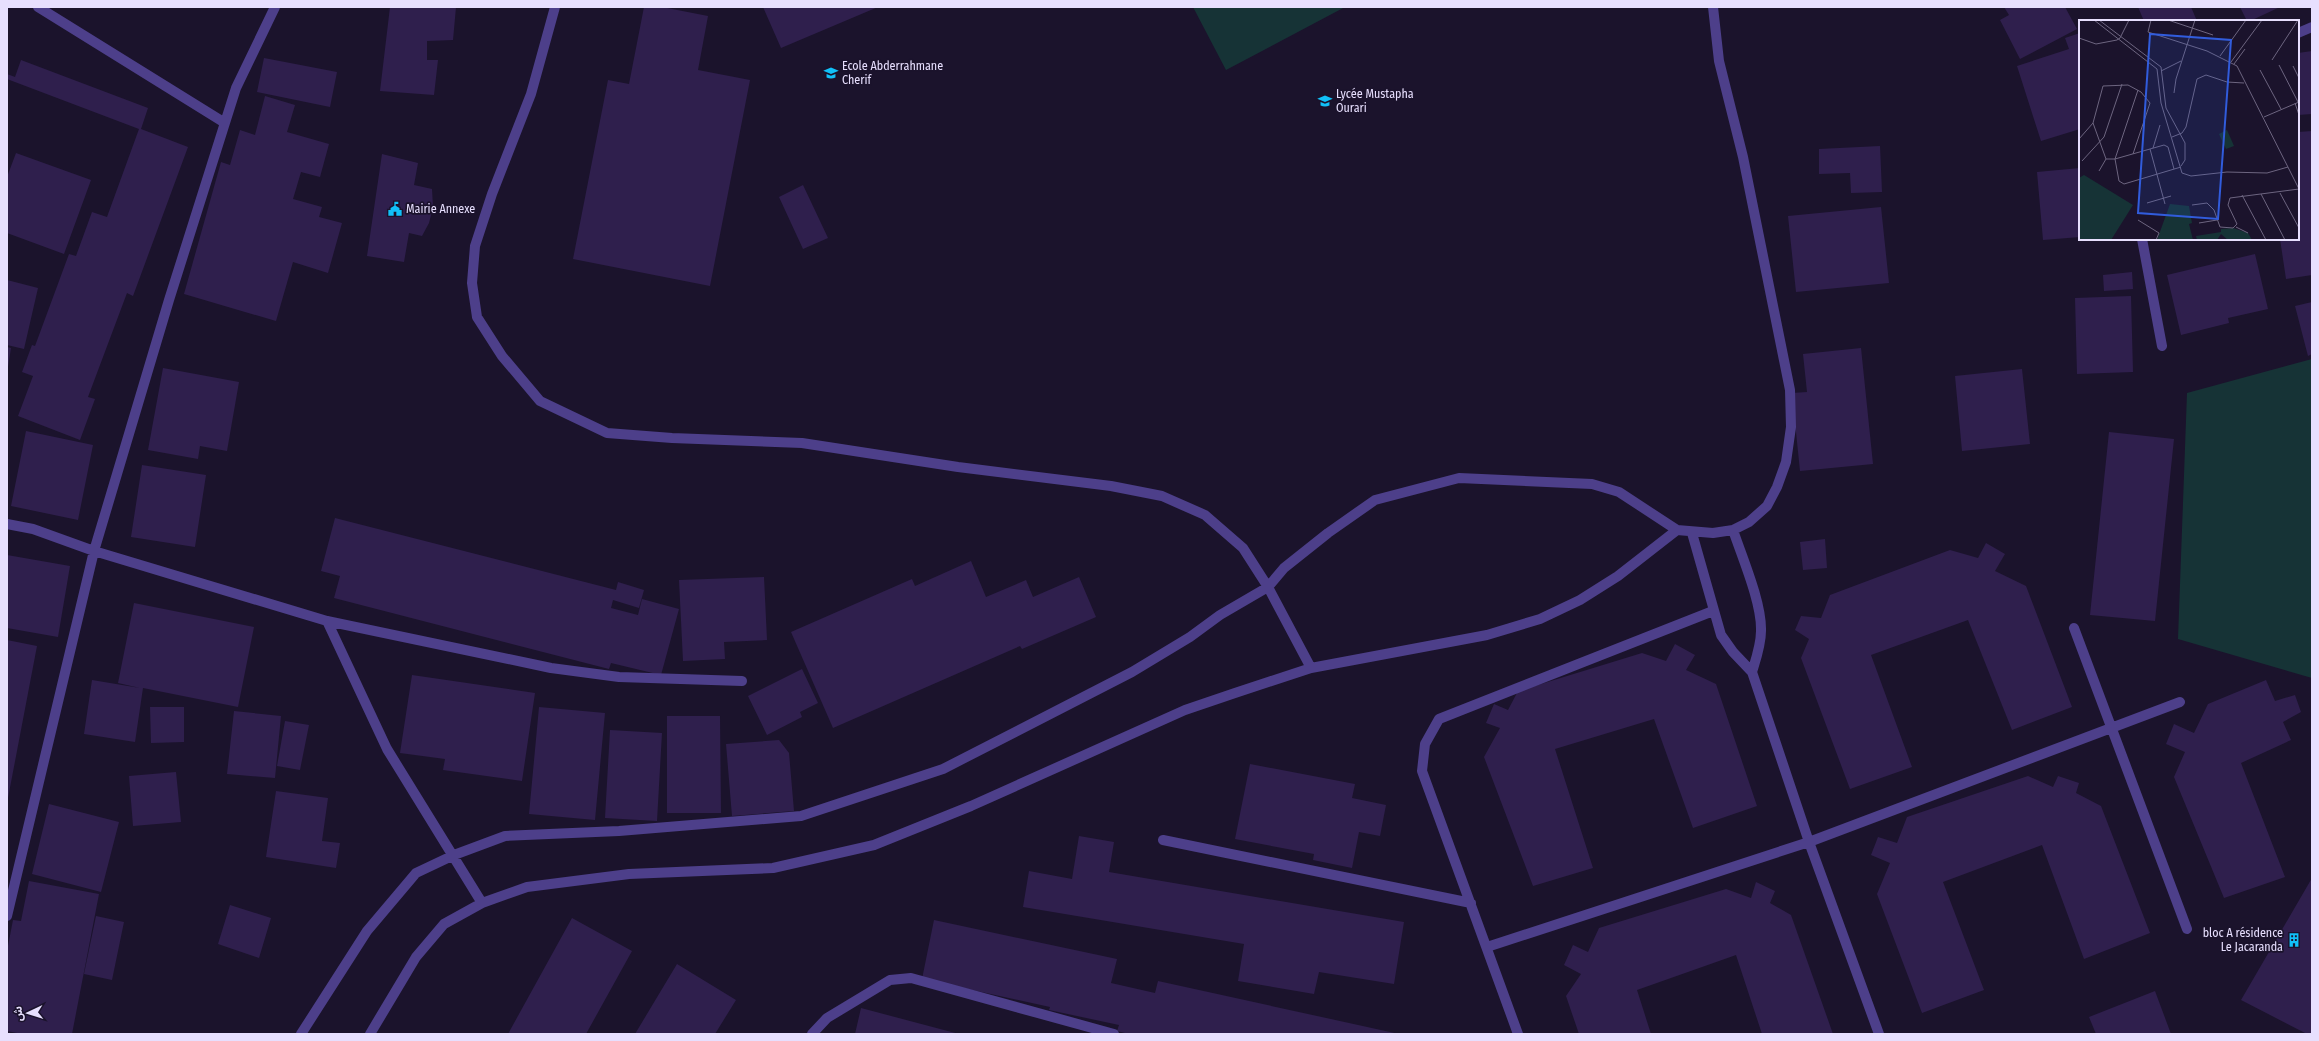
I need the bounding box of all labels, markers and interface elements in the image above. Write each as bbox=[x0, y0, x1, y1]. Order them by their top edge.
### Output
inset map bbox=[2079, 20, 2299, 240]
place label: Ecole Abderrahmane Cherif bbox=[842, 59, 943, 87]
school or university icon: Ecole Abderrahmane Cherif bbox=[823, 65, 839, 81]
place label: Lycée Mustapha Ourari bbox=[1336, 87, 1414, 115]
school or university icon: Lycée Mustapha Ourari bbox=[1317, 93, 1333, 109]
public building icon: Mairie Annexe bbox=[387, 201, 403, 217]
place label: Mairie Annexe bbox=[406, 202, 475, 216]
place label: bloc A résidence Le Jacaranda bbox=[2203, 926, 2283, 954]
building icon: bloc A résidence Le Jacaranda bbox=[2286, 932, 2302, 948]
north arrow bbox=[8, 993, 48, 1033]
text: ش bbox=[12, 1006, 26, 1022]

